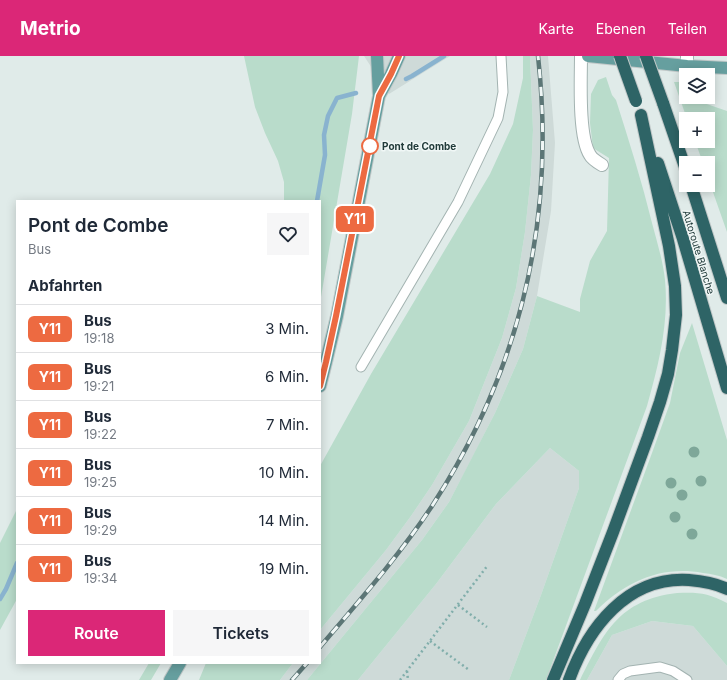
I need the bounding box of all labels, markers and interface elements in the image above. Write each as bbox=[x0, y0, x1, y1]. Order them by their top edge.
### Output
text: Metrio bbox=[20, 17, 81, 40]
text: Karte bbox=[538, 20, 574, 37]
text: Ebenen bbox=[596, 20, 646, 37]
text: Teilen bbox=[668, 20, 707, 37]
map controls bbox=[679, 68, 715, 192]
button: layers bbox=[679, 68, 715, 104]
button: + bbox=[679, 112, 715, 148]
marker: Pont de Combe bbox=[361, 137, 379, 155]
place label: Pont de Combe bbox=[382, 140, 456, 152]
button: − bbox=[679, 156, 715, 192]
line badge: Y11 bbox=[332, 206, 378, 232]
street label: Autoroute Blanche bbox=[681, 209, 718, 296]
text: Y11 bbox=[344, 210, 366, 227]
button: heart bbox=[267, 213, 309, 255]
text: Pont de Combe bbox=[28, 214, 168, 237]
text: Bus bbox=[28, 241, 51, 257]
text: Abfahrten bbox=[28, 276, 102, 295]
text: Bus bbox=[84, 311, 112, 330]
text: 3 Min. bbox=[265, 319, 309, 338]
text: Y11 bbox=[39, 320, 61, 337]
text: 19:18 bbox=[84, 330, 114, 346]
text: Bus bbox=[84, 359, 112, 378]
text: 6 Min. bbox=[265, 367, 309, 386]
text: Y11 bbox=[39, 368, 61, 385]
text: 19:21 bbox=[84, 378, 114, 394]
text: Bus bbox=[84, 407, 112, 426]
text: 7 Min. bbox=[266, 415, 309, 434]
text: Y11 bbox=[39, 416, 61, 433]
text: 19:22 bbox=[84, 426, 117, 442]
text: Bus bbox=[84, 455, 112, 474]
text: 10 Min. bbox=[259, 463, 309, 482]
text: Y11 bbox=[39, 464, 61, 481]
text: 19:25 bbox=[84, 474, 117, 490]
text: Bus bbox=[84, 503, 112, 522]
text: 14 Min. bbox=[259, 511, 309, 530]
text: Y11 bbox=[39, 512, 61, 529]
text: 19:29 bbox=[84, 522, 117, 538]
text: Bus bbox=[84, 551, 112, 570]
text: 19 Min. bbox=[259, 559, 309, 578]
text: Y11 bbox=[39, 560, 61, 577]
text: 19:34 bbox=[84, 570, 118, 586]
button: Route bbox=[28, 610, 165, 656]
button: Tickets bbox=[173, 610, 309, 656]

